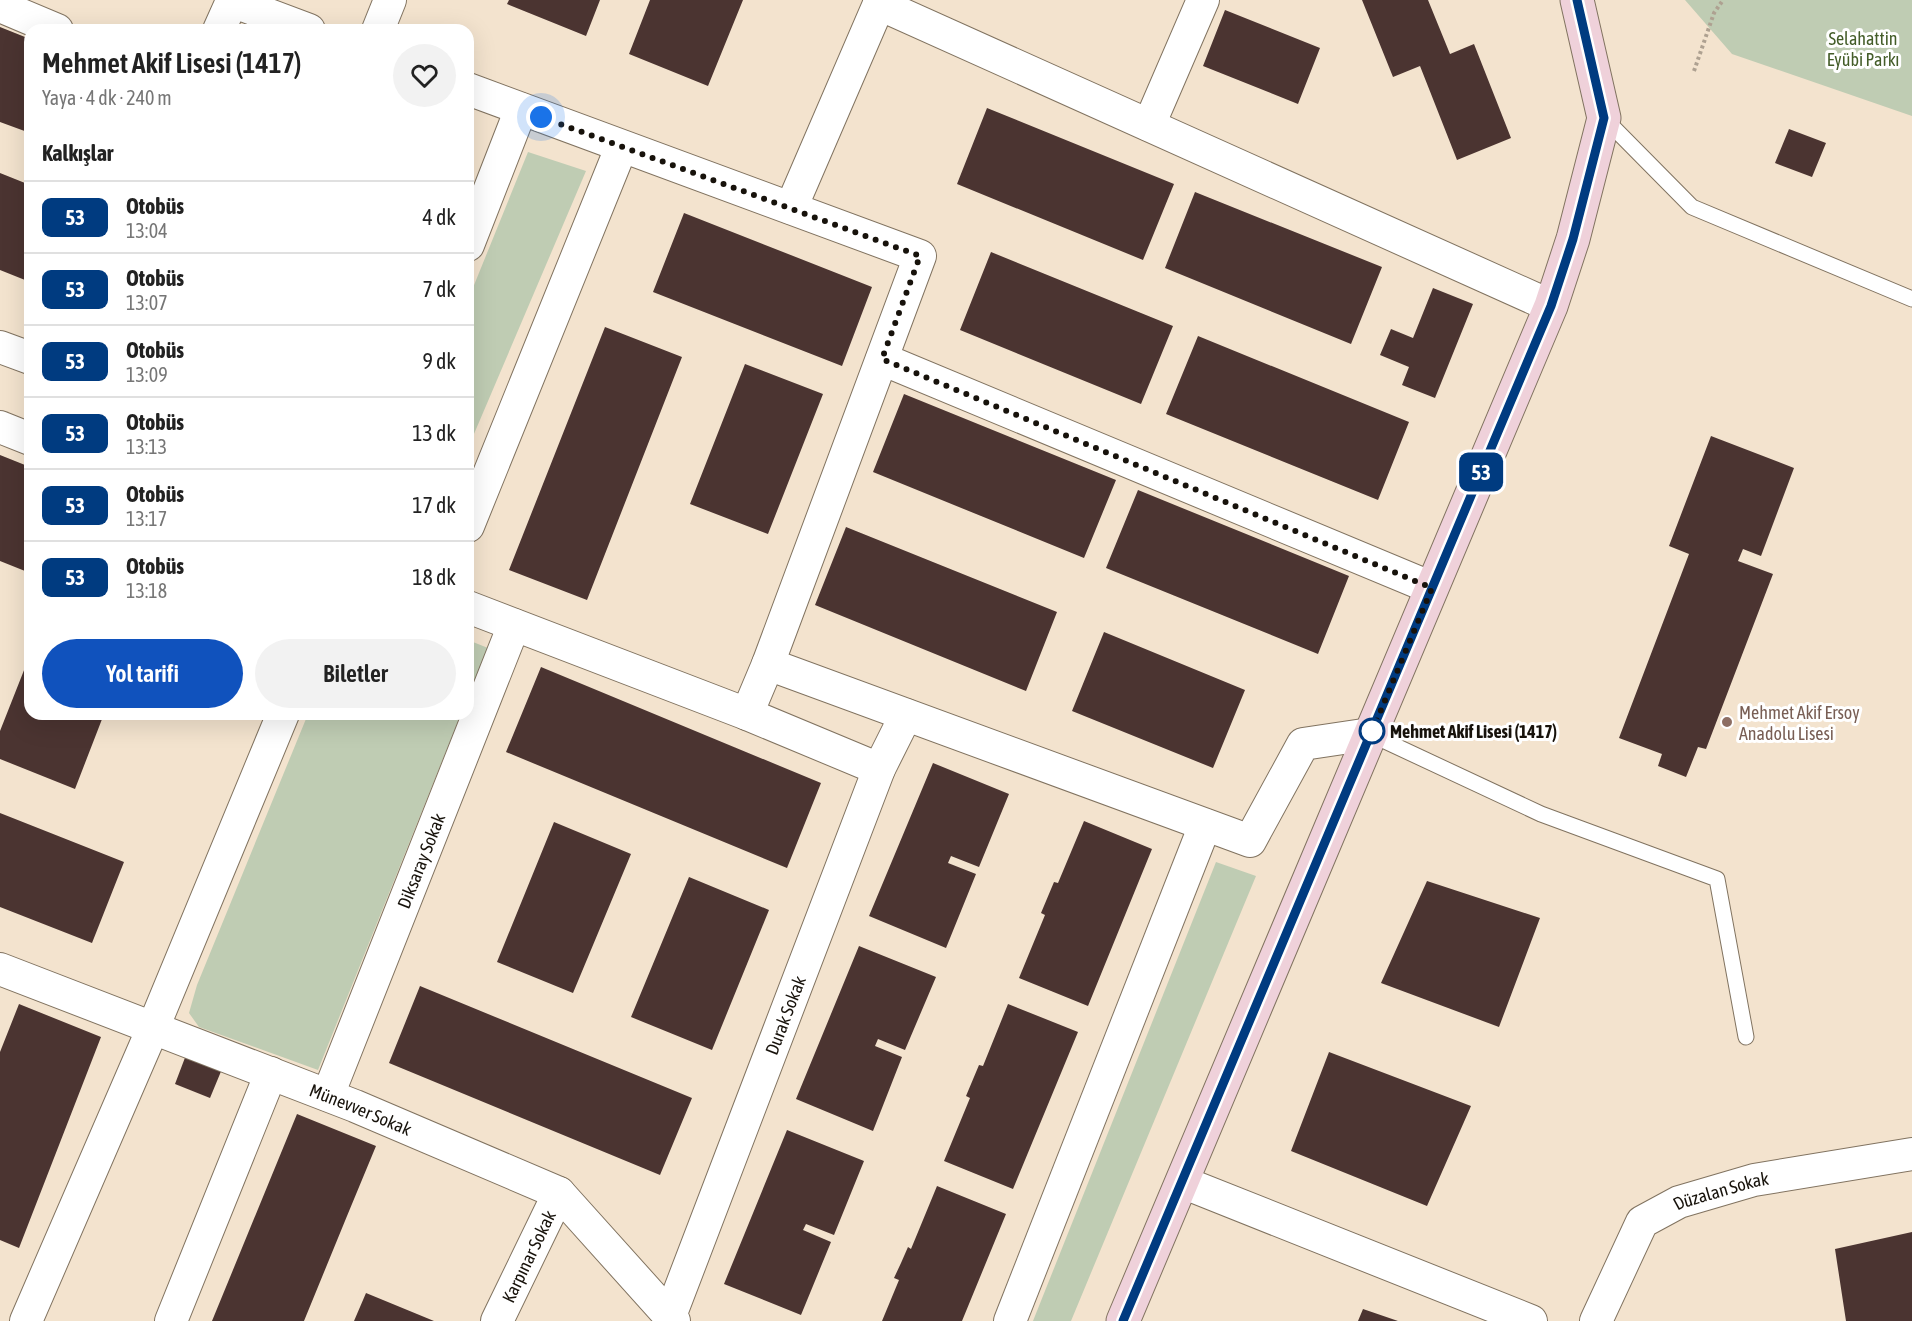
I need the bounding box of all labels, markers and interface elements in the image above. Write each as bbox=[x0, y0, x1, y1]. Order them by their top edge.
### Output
park label: Selahattin Eyübi Parkı bbox=[1827, 28, 1899, 70]
button: heart bbox=[393, 44, 456, 107]
text: Mehmet Akif Lisesi (1417) bbox=[42, 47, 302, 79]
text: Yaya · 4 dk · 240 m bbox=[42, 86, 172, 109]
your location bbox=[526, 102, 556, 132]
text: Kalkışlar bbox=[42, 140, 113, 166]
text: Otobüs bbox=[126, 193, 184, 219]
text: 4 dk bbox=[423, 204, 456, 230]
text: 53 bbox=[65, 205, 85, 229]
text: 13:04 bbox=[126, 219, 168, 242]
text: Otobüs bbox=[126, 265, 184, 291]
text: 7 dk bbox=[423, 276, 456, 302]
text: 53 bbox=[65, 277, 85, 301]
text: 13:07 bbox=[126, 291, 168, 314]
text: Otobüs bbox=[126, 337, 184, 363]
text: 9 dk bbox=[423, 348, 456, 374]
text: 53 bbox=[65, 349, 85, 373]
text: 13:09 bbox=[126, 363, 168, 386]
text: Otobüs bbox=[126, 409, 184, 435]
text: 13 dk bbox=[412, 420, 456, 446]
text: 53 bbox=[65, 421, 85, 445]
text: 13:13 bbox=[126, 435, 167, 458]
line badge: 53 bbox=[1454, 452, 1508, 492]
text: 53 bbox=[1471, 460, 1491, 484]
text: Otobüs bbox=[126, 481, 184, 507]
text: 17 dk bbox=[412, 492, 456, 518]
text: 53 bbox=[65, 493, 85, 517]
text: 13:17 bbox=[126, 507, 167, 530]
text: Otobüs bbox=[126, 553, 184, 579]
text: 18 dk bbox=[412, 564, 456, 590]
text: 53 bbox=[65, 565, 85, 589]
text: 13:18 bbox=[126, 579, 167, 602]
button: Yol tarifi bbox=[42, 639, 243, 708]
button: Biletler bbox=[255, 639, 456, 708]
place label: Mehmet Akif Ersoy Anadolu Lisesi bbox=[1739, 702, 1860, 744]
marker: Mehmet Akif Ersoy Anadolu Lisesi bbox=[1720, 715, 1734, 729]
marker: Mehmet Akif Lisesi (1417) bbox=[1359, 718, 1385, 744]
place label: Mehmet Akif Lisesi (1417) bbox=[1390, 721, 1557, 742]
street label: Diksaray Sokak bbox=[393, 810, 449, 911]
street label: Durak Sokak bbox=[760, 973, 810, 1058]
street label: Münevver Sokak bbox=[307, 1079, 415, 1139]
street label: Düzalan Sokak bbox=[1669, 1167, 1770, 1214]
street label: Karpınar Sokak bbox=[497, 1207, 560, 1306]

